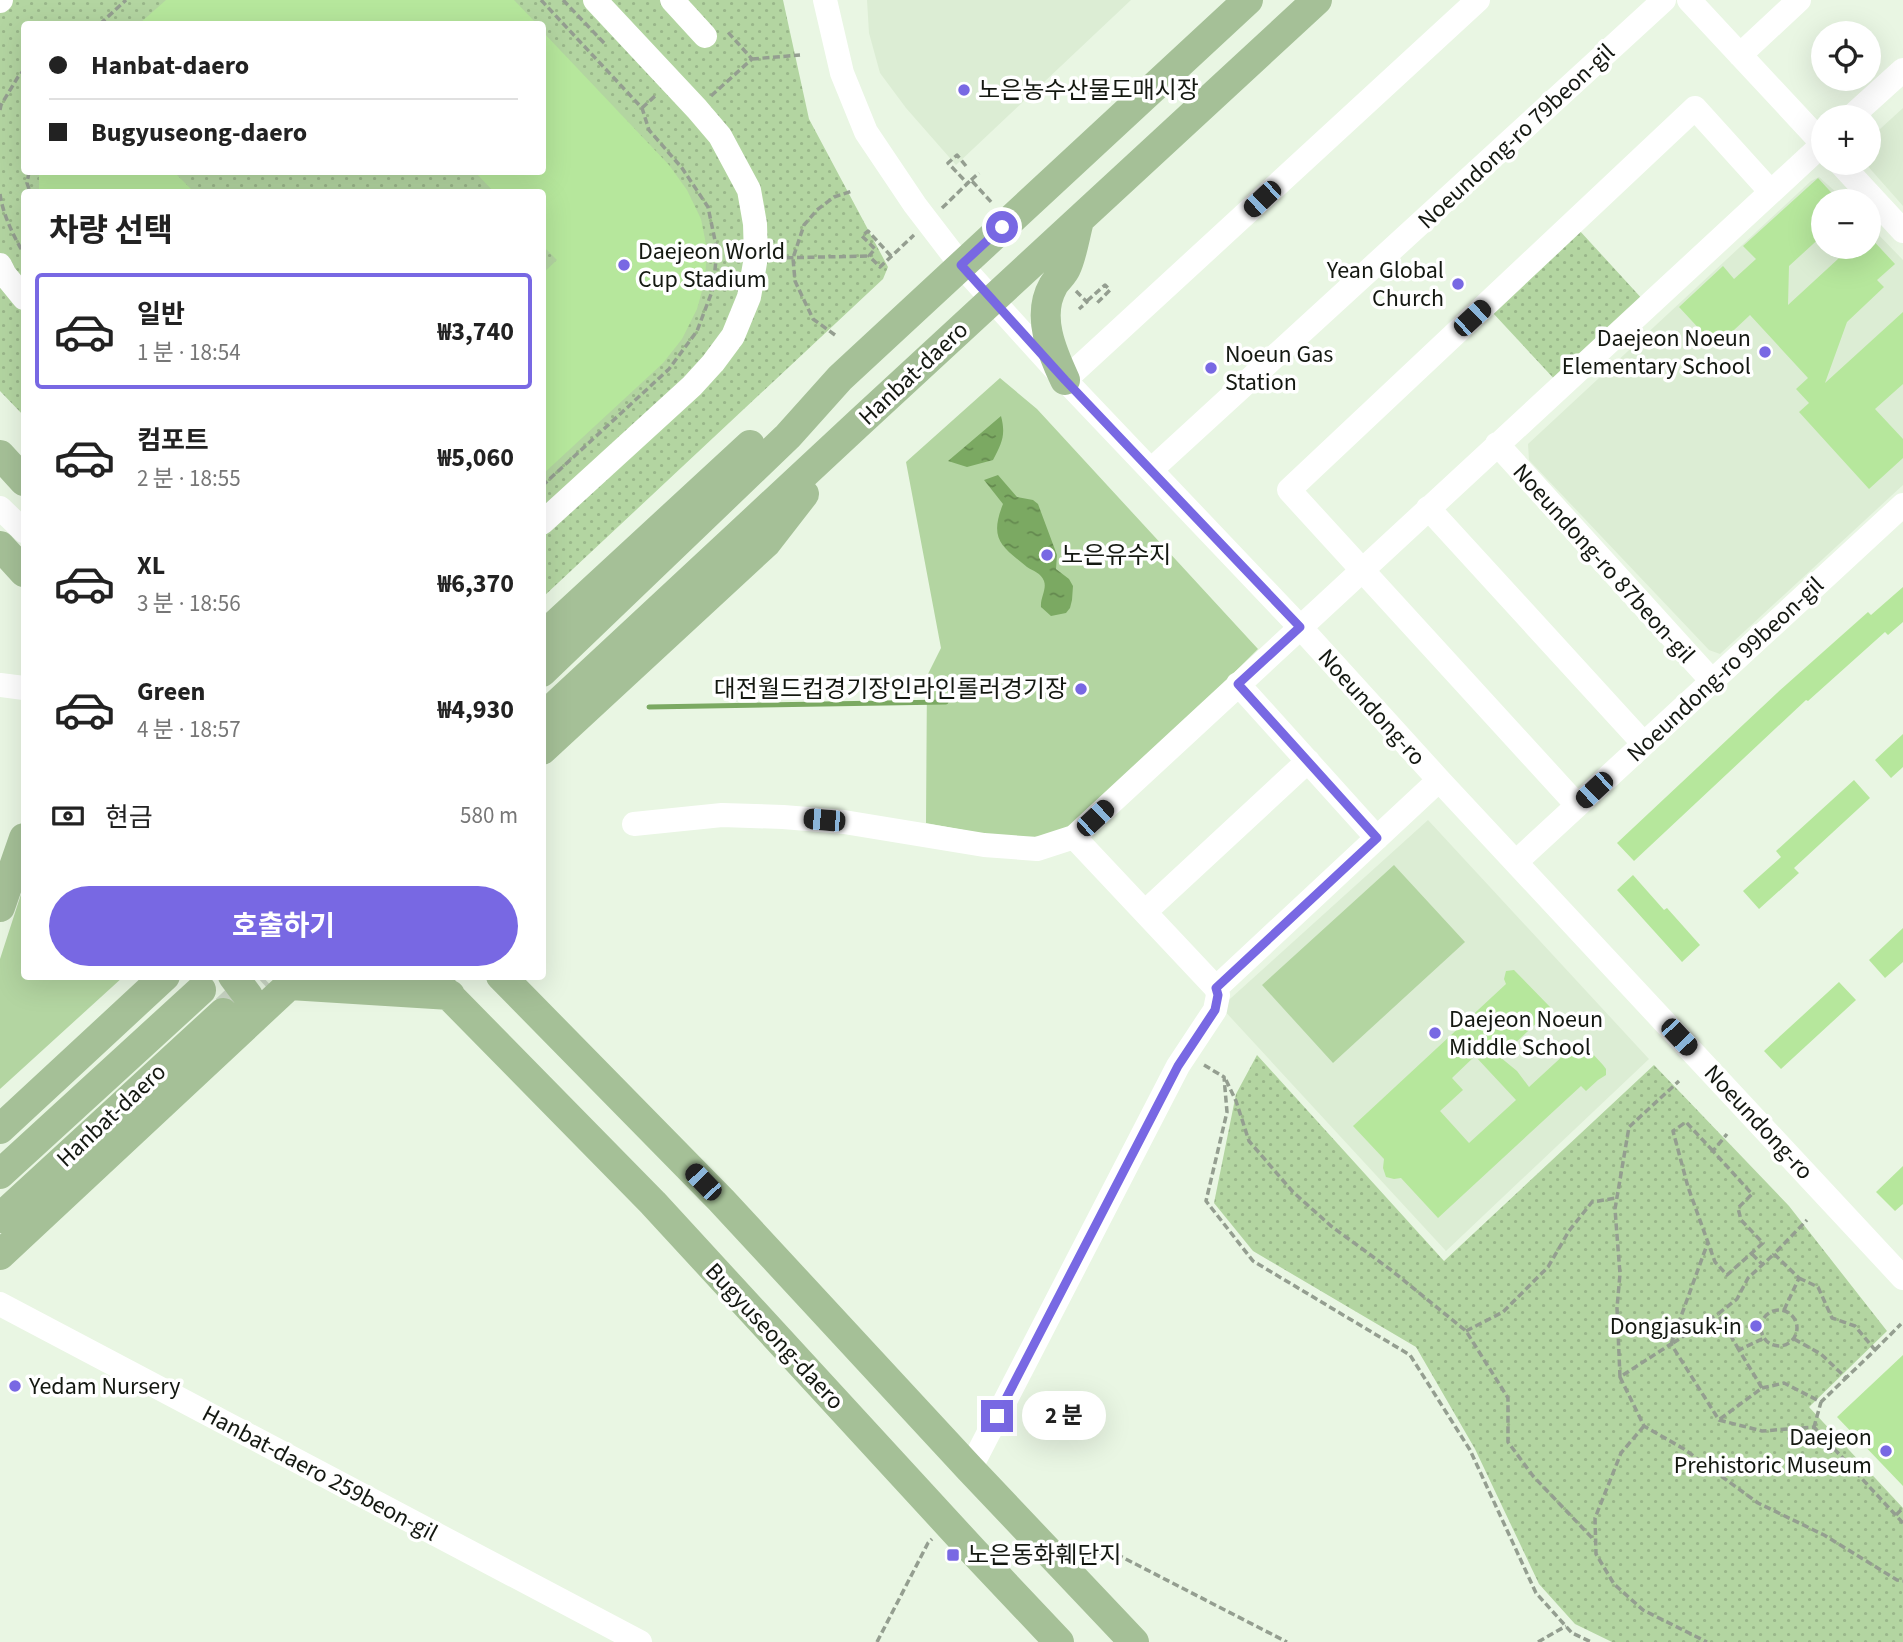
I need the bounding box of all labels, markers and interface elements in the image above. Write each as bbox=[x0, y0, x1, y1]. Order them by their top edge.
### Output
map controls bbox=[1811, 21, 1881, 259]
button: locate bbox=[1811, 21, 1881, 91]
street label: Noeundong-ro 79beon-gil bbox=[1410, 35, 1623, 237]
text: Hanbat-daero bbox=[91, 47, 249, 84]
place label: 노은농수산물도매시장 bbox=[978, 73, 1199, 108]
marker: 노은농수산물도매시장 bbox=[956, 82, 972, 98]
button: + bbox=[1811, 105, 1881, 175]
text: Bugyuseong-daero bbox=[91, 114, 307, 151]
car bbox=[1240, 177, 1285, 221]
button: − bbox=[1811, 189, 1881, 259]
text: 차량 선택 bbox=[49, 208, 173, 254]
route start bbox=[986, 211, 1018, 243]
place label: Daejeon World Cup Stadium bbox=[638, 234, 785, 297]
place label: Yean Global Church bbox=[1326, 253, 1444, 316]
marker: Daejeon World Cup Stadium bbox=[616, 257, 632, 273]
marker: Yean Global Church bbox=[1450, 276, 1466, 292]
text: 일반 bbox=[137, 296, 185, 333]
car bbox=[1450, 296, 1495, 340]
icon: car bbox=[53, 300, 116, 363]
text: ₩3,740 bbox=[438, 313, 514, 350]
street label: Hanbat-daero bbox=[851, 313, 976, 434]
place label: Daejeon Noeun Elementary School bbox=[1562, 321, 1751, 384]
text: 1 분 · 18:54 bbox=[137, 336, 241, 369]
place label: Noeun Gas Station bbox=[1225, 337, 1333, 400]
marker: Daejeon Noeun Elementary School bbox=[1757, 344, 1773, 360]
marker: Noeun Gas Station bbox=[1203, 360, 1219, 376]
text: 컴포트 bbox=[137, 422, 209, 459]
icon: car bbox=[53, 426, 116, 489]
text: ₩5,060 bbox=[438, 439, 514, 476]
street label: Noeundong-ro 87beon-gil bbox=[1504, 456, 1703, 671]
text: 2 분 · 18:55 bbox=[137, 462, 241, 495]
place label: 노은유수지 bbox=[1061, 538, 1171, 573]
text: XL bbox=[137, 547, 165, 584]
marker: 노은유수지 bbox=[1039, 547, 1055, 563]
icon: car bbox=[53, 552, 116, 615]
text: ₩6,370 bbox=[438, 565, 514, 602]
street label: Noeundong-ro 99beon-gil bbox=[1619, 568, 1832, 770]
text: 3 분 · 18:56 bbox=[137, 587, 241, 620]
street label: Noeundong-ro bbox=[1310, 641, 1434, 774]
place label: 대전월드컵경기장인라인롤러경기장 bbox=[714, 672, 1067, 707]
text: Green bbox=[137, 673, 205, 710]
icon: car bbox=[53, 678, 116, 741]
marker: 대전월드컵경기장인라인롤러경기장 bbox=[1073, 681, 1089, 697]
text: ₩4,930 bbox=[438, 691, 514, 728]
text: 4 분 · 18:57 bbox=[137, 713, 241, 746]
car bbox=[1572, 768, 1617, 812]
car bbox=[1073, 796, 1118, 840]
icon: cash bbox=[49, 797, 87, 835]
text: 현금 bbox=[105, 799, 153, 836]
text: 580 m bbox=[460, 799, 518, 832]
car bbox=[803, 808, 846, 832]
button: 호출하기 bbox=[49, 886, 518, 966]
place label: Daejeon Noeun Middle School bbox=[1449, 1002, 1603, 1065]
car bbox=[1657, 1014, 1702, 1060]
marker: Daejeon Noeun Middle School bbox=[1427, 1025, 1443, 1041]
street label: Hanbat-daero bbox=[49, 1055, 174, 1176]
street label: Noeundong-ro bbox=[1696, 1057, 1821, 1188]
car bbox=[681, 1160, 726, 1204]
street label: Bugyuseong-daero bbox=[697, 1255, 852, 1418]
place label: Dongjasuk-in bbox=[1610, 1309, 1742, 1344]
marker: Dongjasuk-in bbox=[1748, 1318, 1764, 1334]
place label: Yedam Nursery bbox=[28, 1369, 180, 1404]
marker: Yedam Nursery bbox=[7, 1378, 23, 1394]
callout: 2 분 bbox=[1021, 1392, 1106, 1440]
street label: Hanbat-daero 259beon-gil bbox=[196, 1396, 444, 1550]
text: 2 분 bbox=[1045, 1399, 1083, 1432]
route end bbox=[981, 1400, 1013, 1432]
place label: Daejeon Prehistoric Museum bbox=[1674, 1420, 1872, 1483]
marker: Daejeon Prehistoric Museum bbox=[1878, 1443, 1894, 1459]
place label: 노은동화훼단지 bbox=[967, 1538, 1122, 1573]
marker: 노은동화훼단지 bbox=[945, 1547, 961, 1563]

